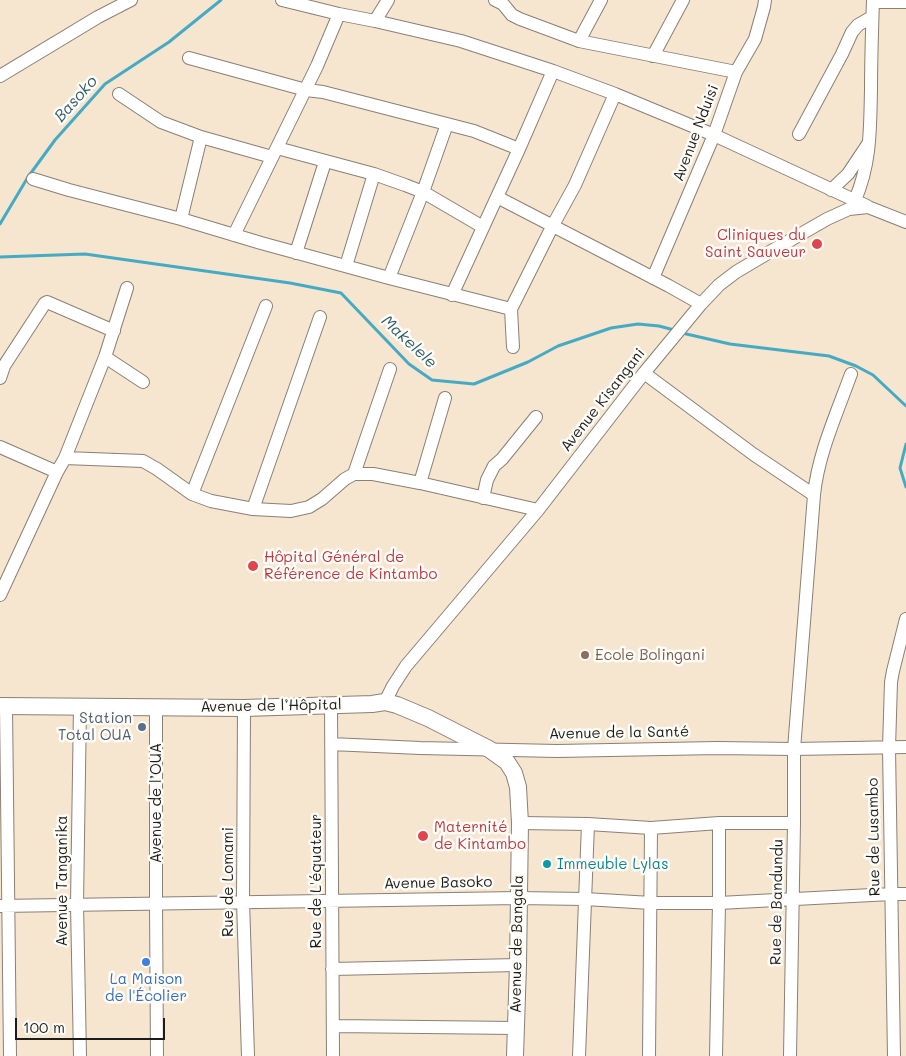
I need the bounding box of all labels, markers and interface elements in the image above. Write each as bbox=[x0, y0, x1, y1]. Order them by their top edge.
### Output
water label: Basoko bbox=[50, 72, 102, 126]
street label: Avenue Nduisi bbox=[669, 82, 723, 184]
place label: Cliniques du Saint Sauveur bbox=[705, 226, 806, 261]
marker: Cliniques du Saint Sauveur bbox=[810, 237, 824, 251]
water label: Makelele bbox=[377, 311, 441, 373]
street label: Avenue Kisangani bbox=[557, 345, 649, 455]
place label: Hôpital Général de Référence de Kintambo bbox=[264, 548, 437, 583]
marker: Hôpital Général de Référence de Kintambo bbox=[246, 559, 260, 573]
place label: Ecole Bolingani bbox=[595, 646, 705, 664]
marker: Ecole Bolingani bbox=[579, 649, 591, 661]
street label: Avenue de l’Hôpital bbox=[200, 696, 342, 716]
place label: Station Total OUA bbox=[58, 709, 132, 744]
marker: Station Total OUA bbox=[136, 721, 148, 733]
street label: Avenue de la Santé bbox=[549, 723, 689, 743]
street label: Avenue de l’OUA bbox=[147, 743, 165, 863]
street label: Rue de Lusambo bbox=[864, 778, 884, 896]
street label: Rue de L'équateur bbox=[307, 814, 325, 948]
street label: Avenue Tanganika bbox=[53, 816, 71, 946]
place label: Maternité de Kintambo bbox=[434, 818, 526, 853]
street label: Rue de Lomami bbox=[219, 827, 237, 937]
marker: Maternité de Kintambo bbox=[416, 829, 430, 843]
street label: Rue de Bandundu bbox=[767, 839, 787, 965]
place label: Immeuble Lylas bbox=[557, 855, 668, 873]
marker: Immeuble Lylas bbox=[541, 858, 553, 870]
street label: Avenue Basoko bbox=[384, 873, 492, 893]
street label: Avenue de Bangala bbox=[507, 875, 527, 1013]
marker: La Maison de l'Écolier bbox=[140, 956, 152, 968]
place label: La Maison de l'Écolier bbox=[105, 970, 187, 1005]
scale bar bbox=[18, 1008, 168, 1040]
text: 100 m bbox=[23, 1017, 65, 1037]

